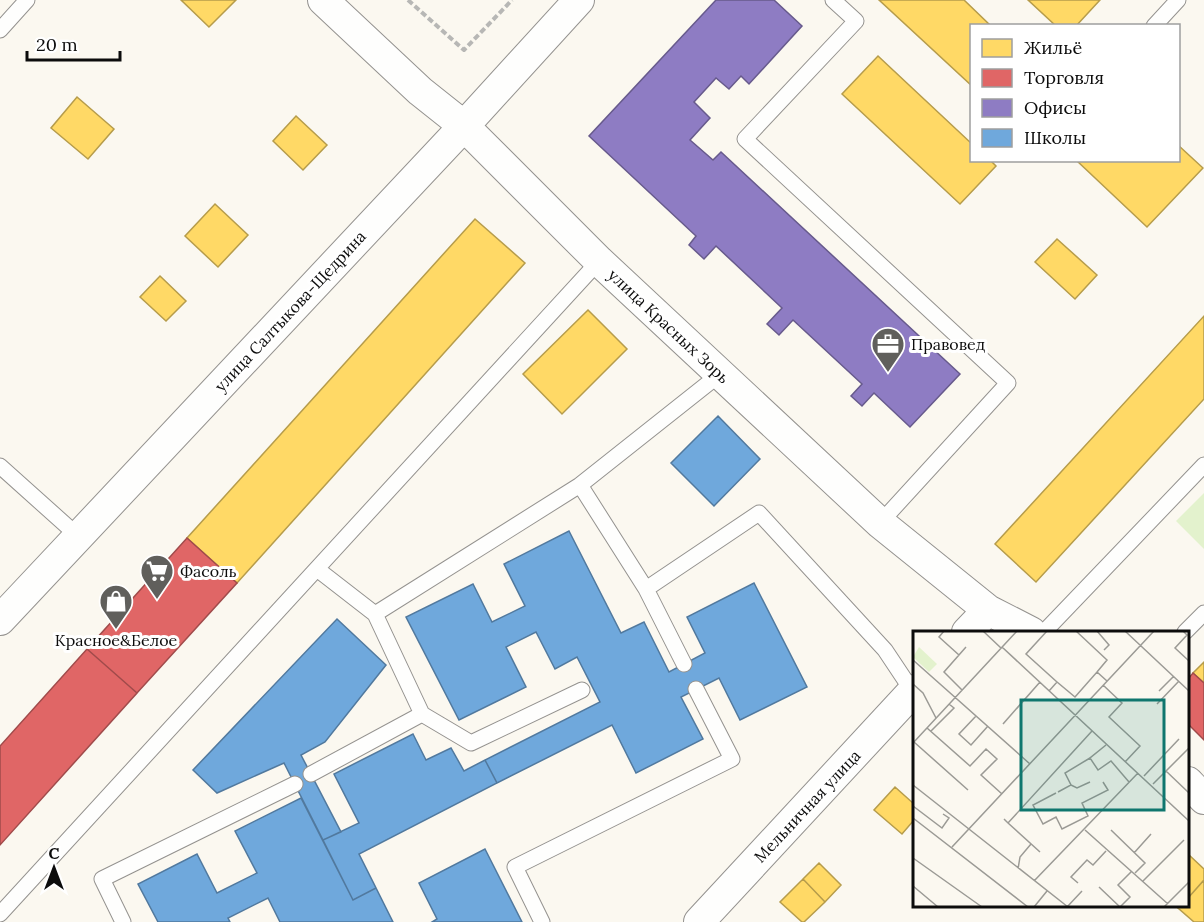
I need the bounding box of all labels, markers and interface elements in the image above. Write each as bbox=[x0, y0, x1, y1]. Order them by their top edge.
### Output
scale bar bbox=[27, 24, 120, 62]
legend bbox=[970, 24, 1180, 162]
text: 20 m bbox=[36, 33, 78, 56]
text: Жильё bbox=[1024, 36, 1082, 59]
text: Торговля bbox=[1024, 66, 1104, 89]
text: Офисы bbox=[1024, 96, 1086, 119]
text: Школы bbox=[1024, 126, 1086, 149]
street label: улица Салтыкова-Щедрина bbox=[210, 226, 370, 396]
street label: улица Красных Зорь bbox=[604, 265, 734, 387]
office icon: Правовед bbox=[870, 326, 906, 373]
place label: Правовед bbox=[911, 334, 986, 354]
supermarket icon: Фасоль bbox=[139, 553, 175, 600]
place label: Фасоль bbox=[180, 561, 237, 581]
shop icon: Красное&Белое bbox=[98, 583, 134, 630]
place label: Красное&Белое bbox=[55, 630, 178, 650]
inset map bbox=[913, 631, 1189, 907]
street label: Мельничная улица bbox=[750, 745, 864, 867]
north arrow bbox=[24, 838, 84, 898]
text: С bbox=[48, 843, 60, 863]

